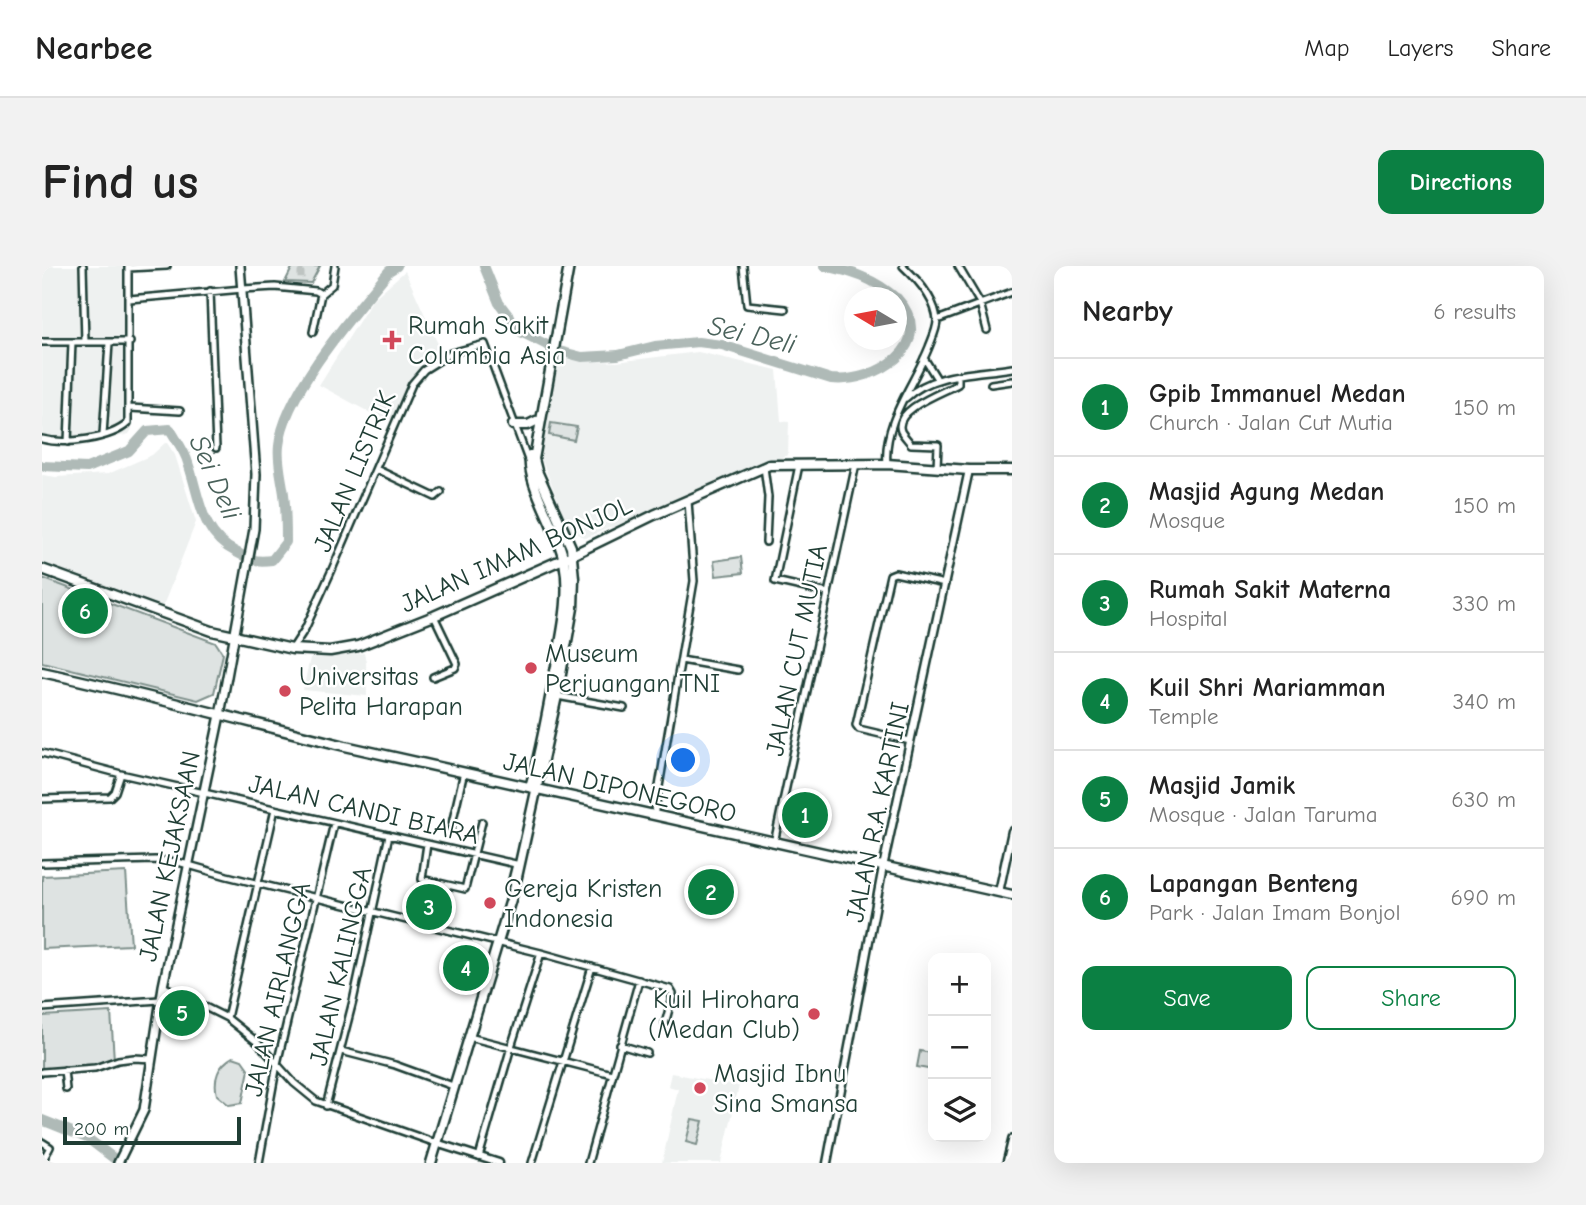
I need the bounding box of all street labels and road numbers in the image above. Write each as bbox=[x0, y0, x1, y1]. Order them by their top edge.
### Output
street label: JALAN LISTRIK bbox=[307, 386, 403, 557]
street label: JALAN IMAM BONJOL bbox=[396, 490, 637, 619]
street label: JALAN CUT MUTIA bbox=[760, 542, 834, 759]
street label: JALAN R.A. KARTINI bbox=[840, 699, 916, 925]
street label: JALAN DIPONEGORO bbox=[500, 747, 739, 829]
street label: JALAN KEJAKSAAN bbox=[133, 748, 207, 964]
street label: JALAN CANDI BIARA bbox=[246, 769, 482, 851]
street label: JALAN KALINGGA bbox=[304, 864, 378, 1069]
street label: JALAN AIRLANGGA bbox=[239, 879, 317, 1099]

